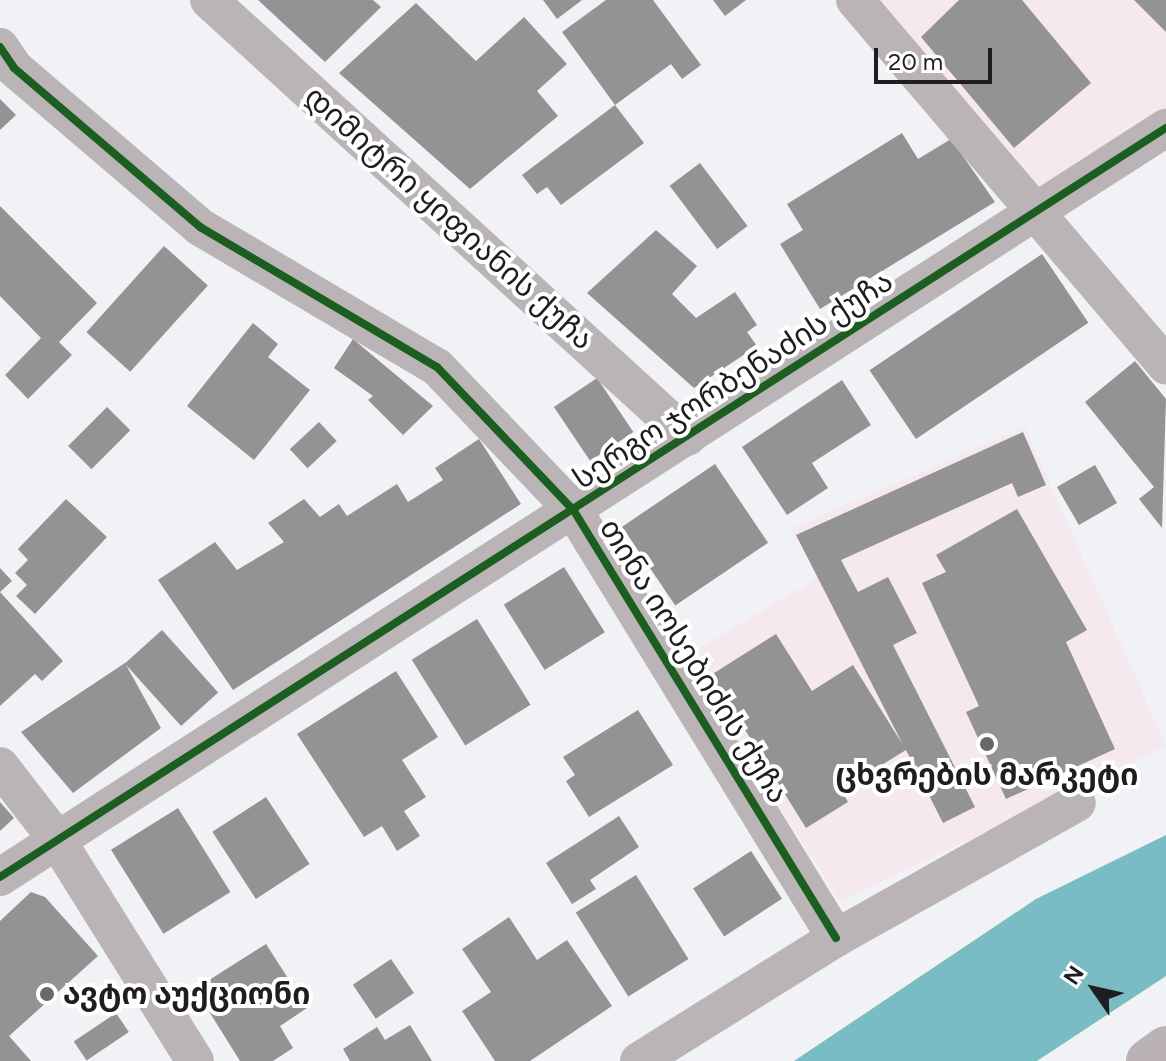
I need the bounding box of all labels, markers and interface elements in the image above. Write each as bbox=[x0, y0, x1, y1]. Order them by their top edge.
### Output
scale bar bbox=[878, 32, 996, 82]
text: 20 m bbox=[888, 47, 943, 76]
street label: დიმიტრი ყიფიანის ქუჩა bbox=[297, 79, 601, 357]
street label: სერგო ჯორბენაძის ქუჩა bbox=[566, 263, 900, 497]
street label: თინა იოსებიძის ქუჩა bbox=[592, 512, 796, 810]
marker: ცხვრების მარკეტი bbox=[978, 735, 996, 753]
place label: ცხვრების მარკეტი bbox=[836, 757, 1138, 793]
north arrow bbox=[1054, 949, 1134, 1029]
text: N bbox=[1058, 961, 1090, 990]
place label: ავტო აუქციონი bbox=[63, 976, 310, 1012]
marker: ავტო აუქციონი bbox=[38, 985, 56, 1003]

